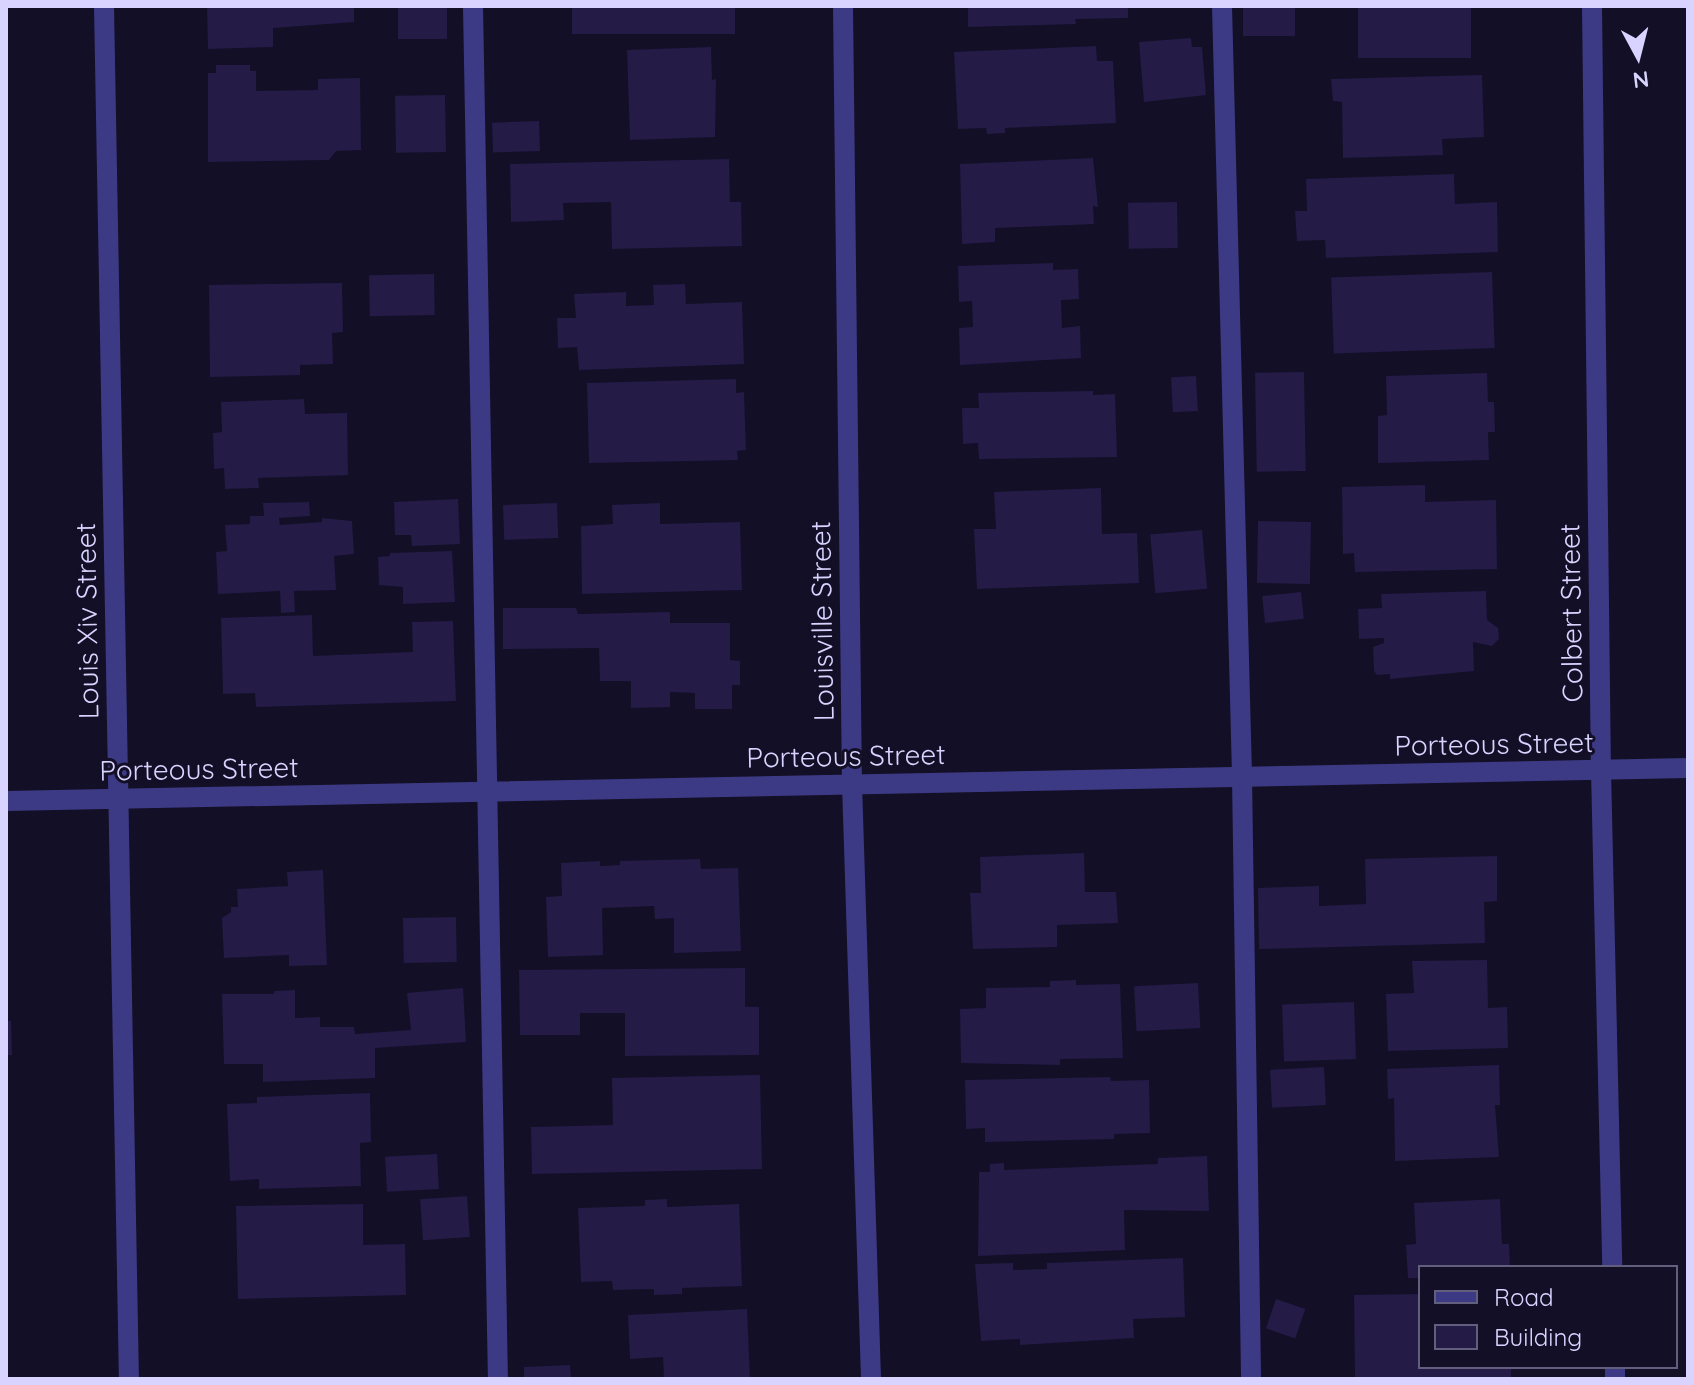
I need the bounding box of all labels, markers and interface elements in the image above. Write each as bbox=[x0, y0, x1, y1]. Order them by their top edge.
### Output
north arrow bbox=[1598, 16, 1678, 96]
text: N bbox=[1631, 65, 1651, 95]
street label: Louisville Street bbox=[803, 521, 841, 721]
street label: Louis Xiv Street bbox=[68, 522, 106, 720]
street label: Colbert Street bbox=[1553, 523, 1589, 703]
street label: Porteous Street bbox=[1394, 725, 1594, 763]
street label: Porteous Street bbox=[746, 737, 946, 775]
street label: Porteous Street bbox=[99, 750, 299, 788]
legend bbox=[1418, 1265, 1678, 1369]
text: Road bbox=[1494, 1282, 1554, 1312]
text: Building bbox=[1494, 1322, 1582, 1352]

